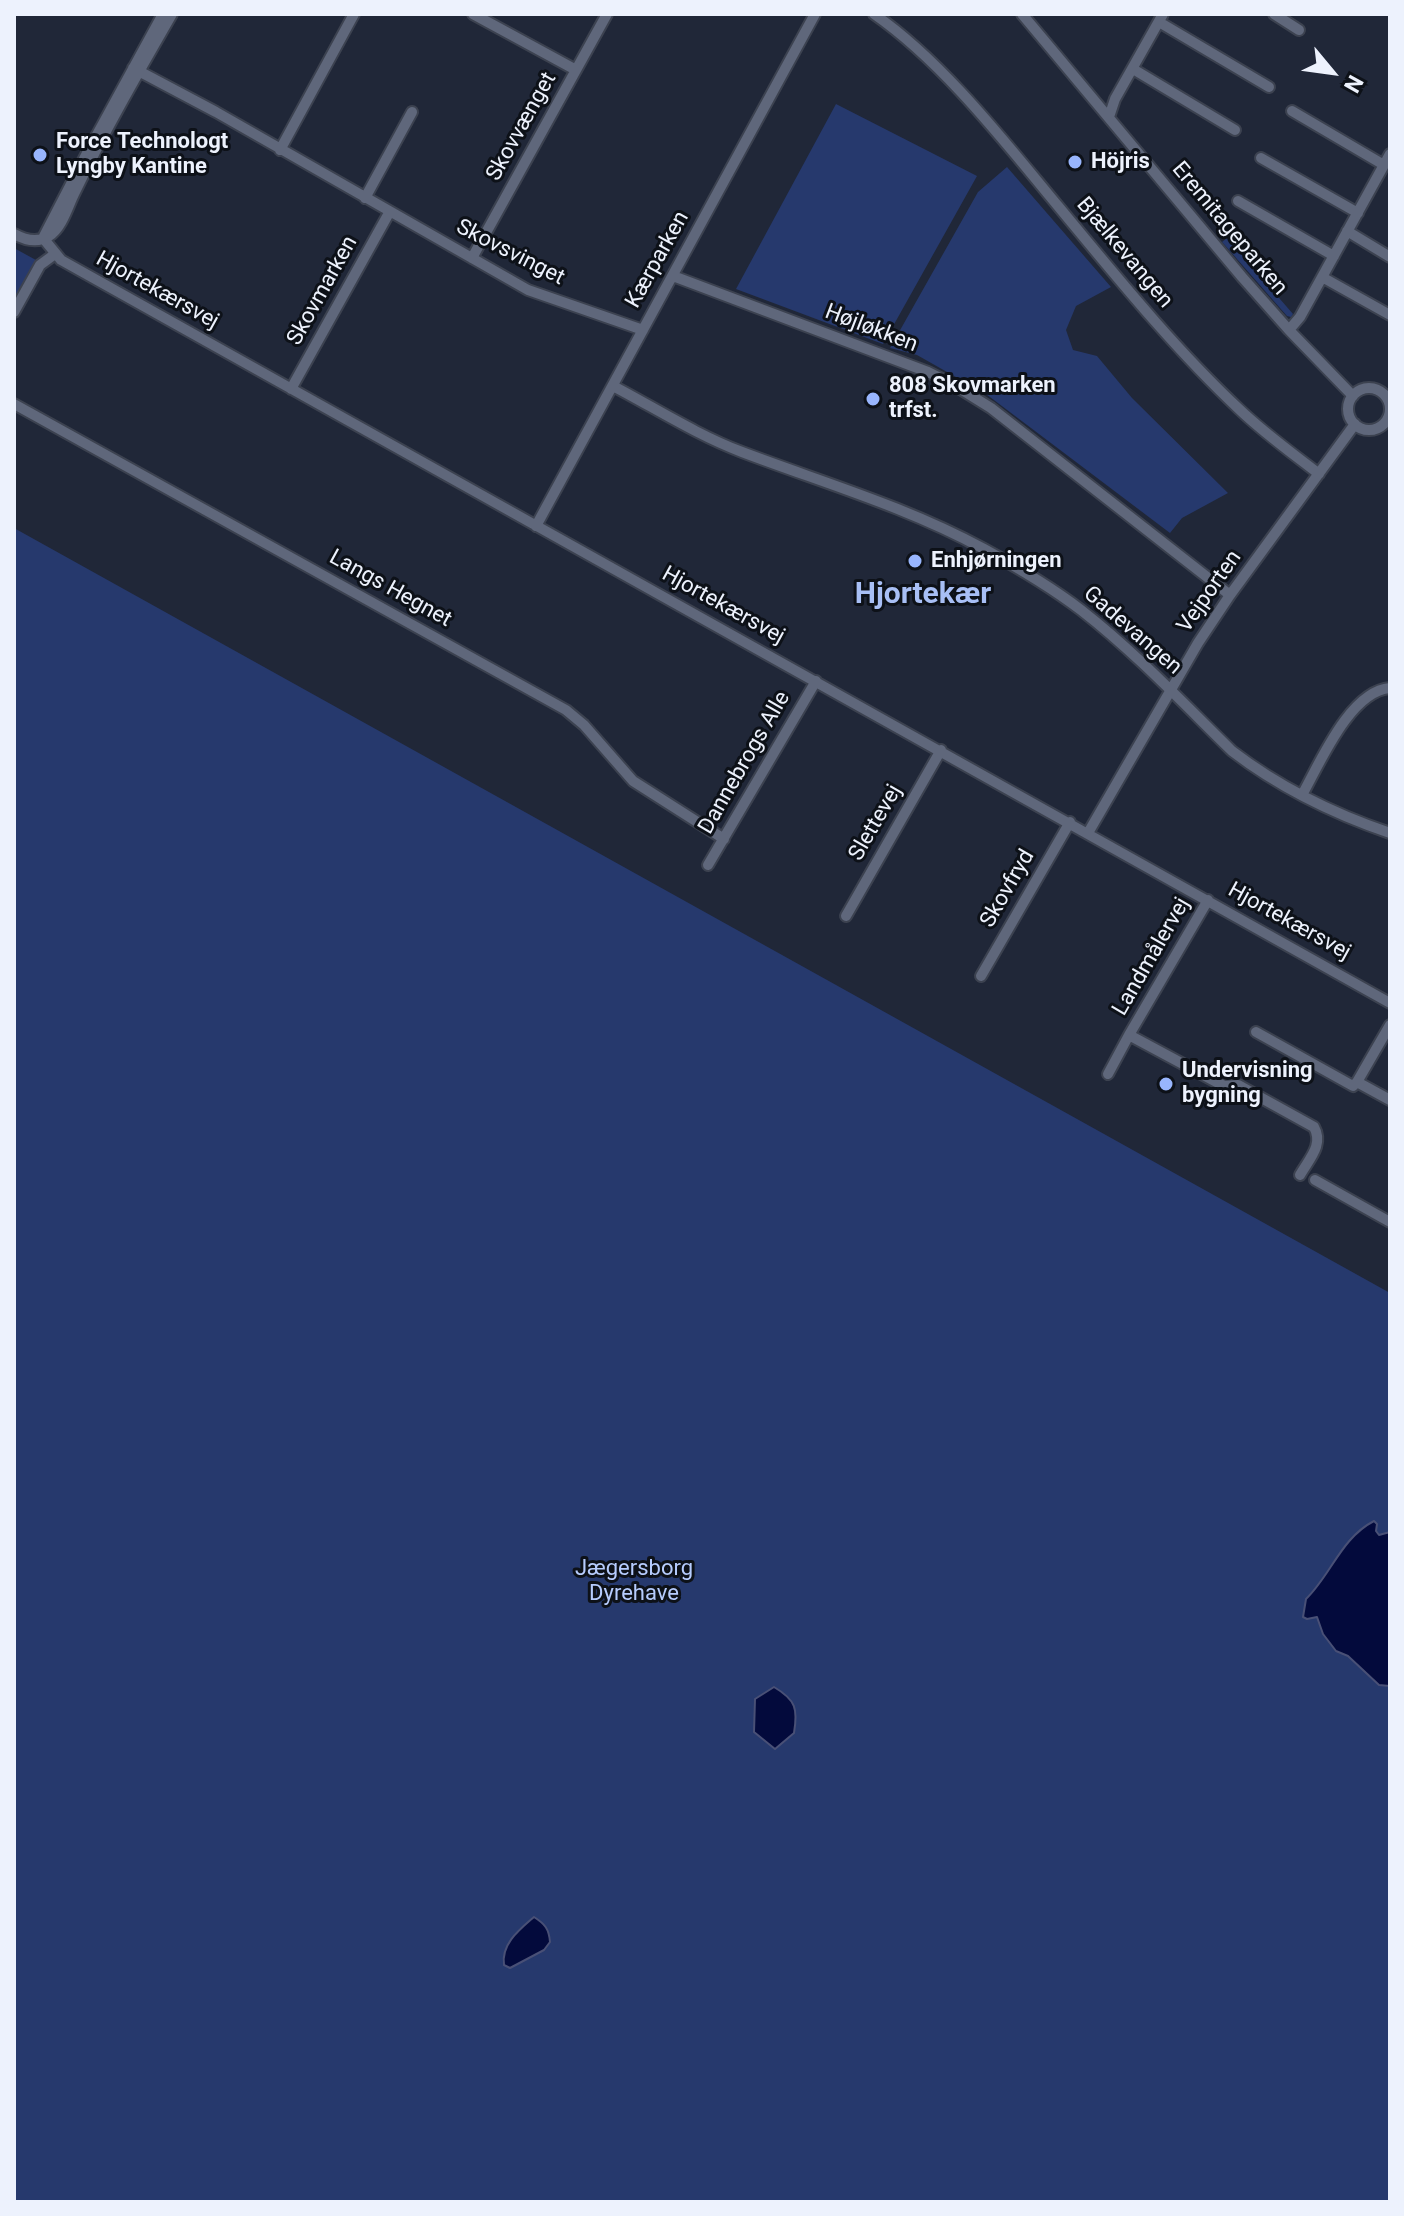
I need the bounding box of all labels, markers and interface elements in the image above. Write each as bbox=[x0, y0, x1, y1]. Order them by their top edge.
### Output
north arrow bbox=[1292, 32, 1372, 112]
street label: Skovvænget bbox=[481, 68, 563, 186]
text: N bbox=[1339, 71, 1368, 97]
place label: Force Technologt Lyngby Kantine bbox=[56, 129, 228, 180]
marker: Force Technologt Lyngby Kantine bbox=[31, 146, 49, 164]
place label: Höjris bbox=[1091, 149, 1150, 175]
marker: Höjris bbox=[1066, 153, 1084, 171]
street label: Eremitageparken bbox=[1166, 157, 1292, 301]
street label: Bjælkevangen bbox=[1070, 192, 1178, 314]
street label: Kærparken bbox=[621, 207, 695, 313]
street label: Skovsvinget bbox=[451, 214, 569, 292]
street label: Skovmarken bbox=[282, 232, 364, 350]
street label: Hjortekærsvej bbox=[91, 246, 223, 336]
street label: Højløkken bbox=[821, 299, 921, 359]
place label: 808 Skovmarken trfst. bbox=[889, 373, 1056, 424]
marker: 808 Skovmarken trfst. bbox=[864, 390, 882, 408]
street label: Langs Hegnet bbox=[324, 545, 456, 633]
street label: Vejporten bbox=[1172, 546, 1248, 638]
place label: Enhjørningen bbox=[931, 548, 1061, 574]
marker: Enhjørningen bbox=[906, 552, 924, 570]
street label: Hjortekærsvej bbox=[657, 561, 789, 651]
district label: Hjortekær bbox=[855, 577, 991, 613]
street label: Gadevangen bbox=[1077, 581, 1187, 681]
street label: Dannebrogs Alle bbox=[693, 687, 797, 839]
street label: Slettevej bbox=[844, 780, 908, 866]
street label: Skovfryd bbox=[975, 845, 1041, 933]
street label: Hjortekærsvej bbox=[1223, 877, 1355, 967]
street label: Landmålervej bbox=[1108, 893, 1196, 1021]
place label: Undervisning bygning bbox=[1182, 1058, 1313, 1110]
marker: Undervisning bygning bbox=[1157, 1075, 1175, 1093]
park label: Jægersborg Dyrehave bbox=[575, 1556, 693, 1608]

